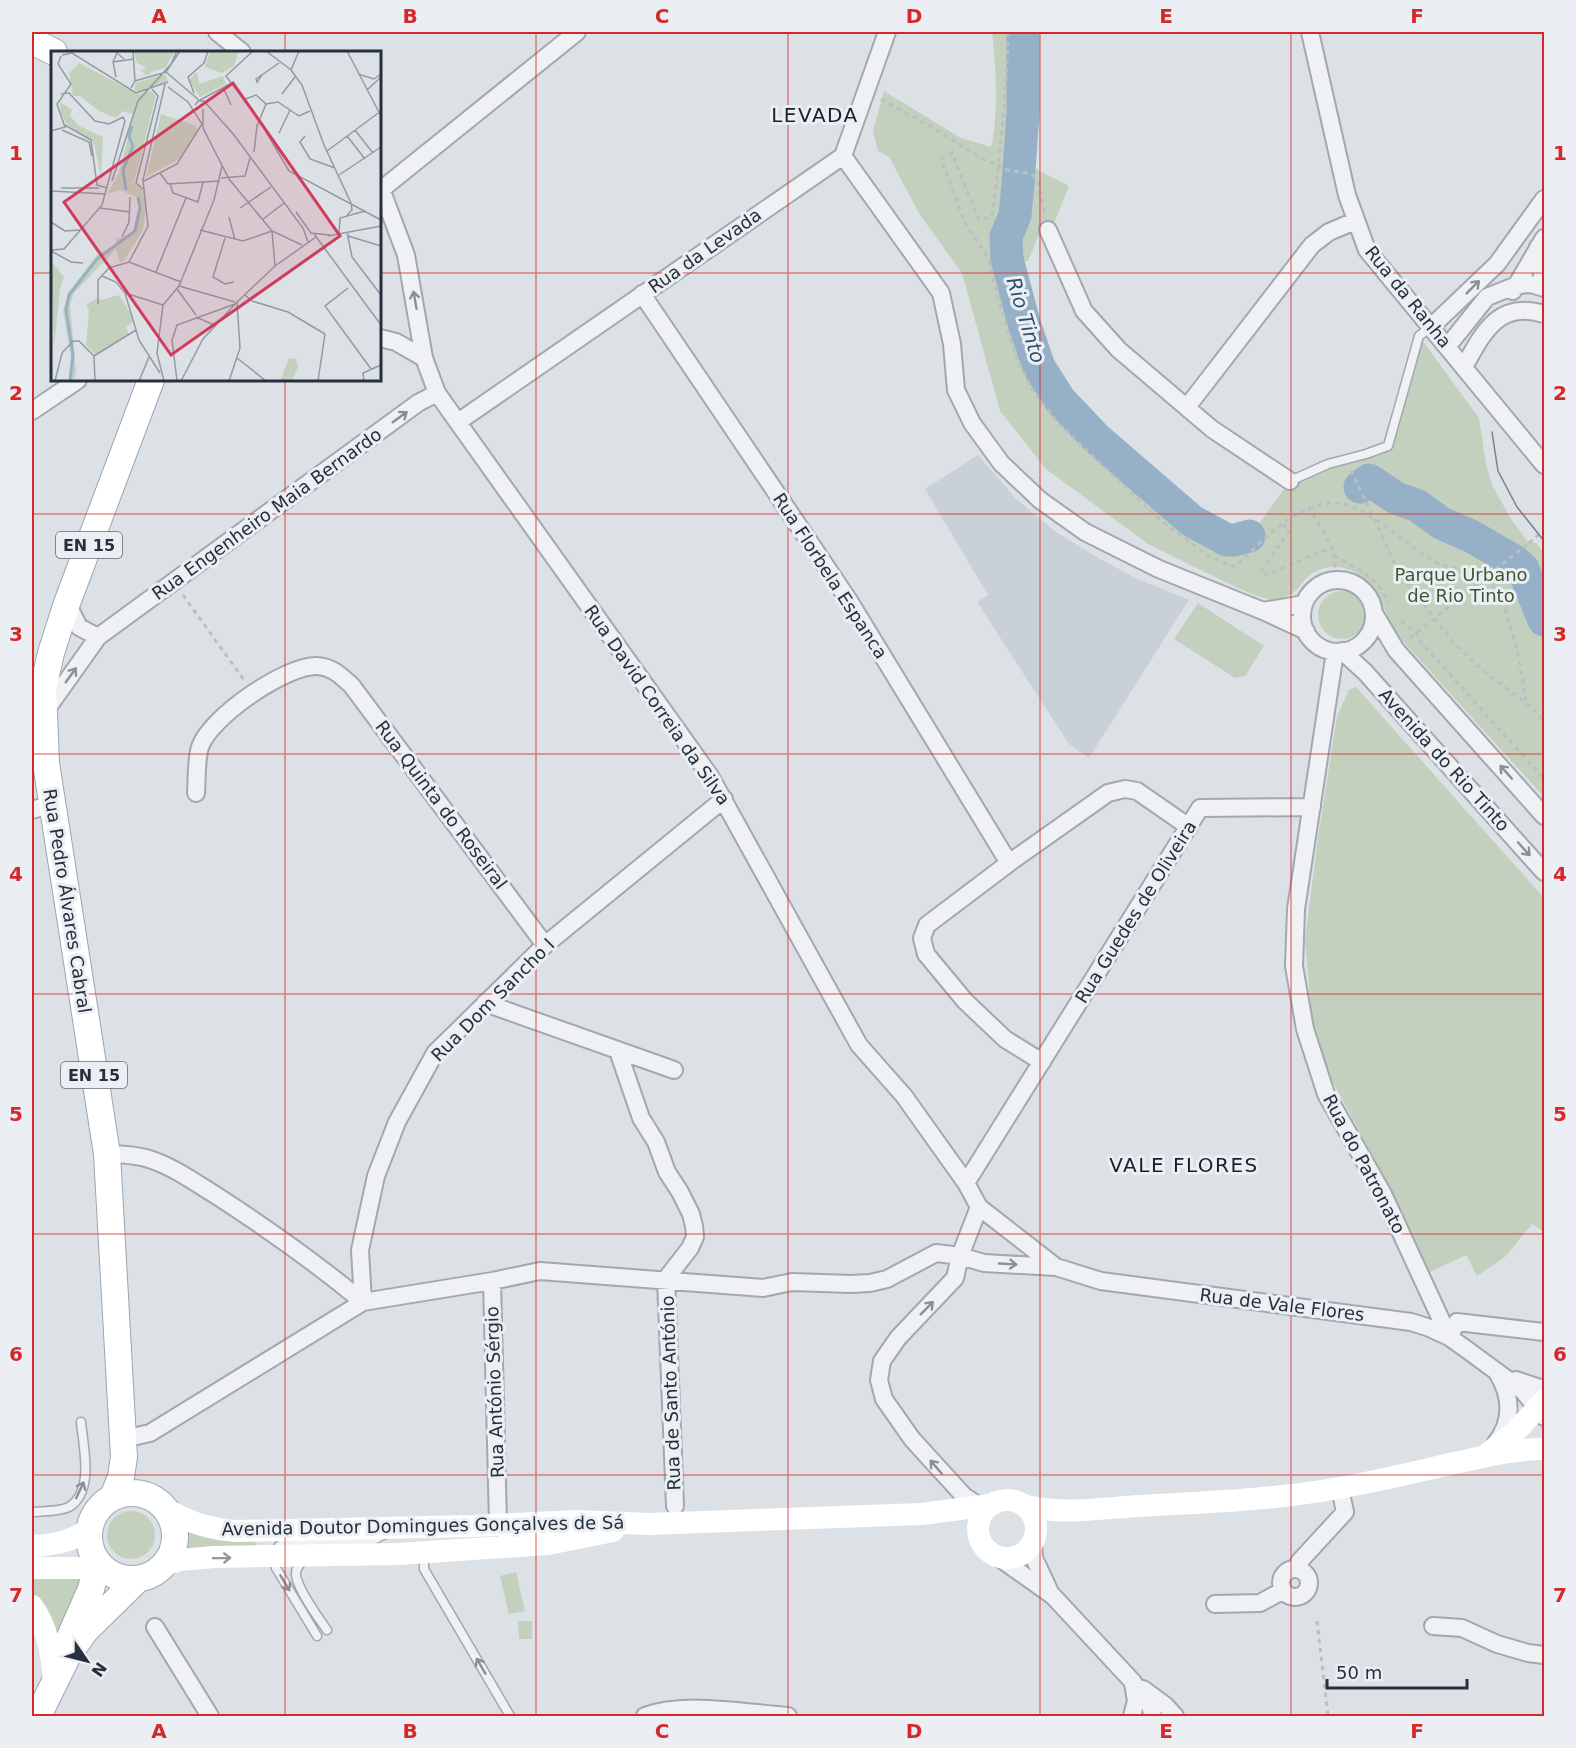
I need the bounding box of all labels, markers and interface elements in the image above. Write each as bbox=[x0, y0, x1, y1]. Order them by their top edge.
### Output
text: A bbox=[151, 4, 167, 28]
text: B bbox=[402, 4, 418, 28]
text: C bbox=[655, 4, 669, 28]
text: D bbox=[906, 4, 922, 28]
text: E bbox=[1159, 4, 1173, 28]
text: F bbox=[1410, 4, 1424, 28]
inset map bbox=[51, 51, 381, 381]
district label: LEVADA bbox=[771, 103, 859, 127]
text: 1 bbox=[9, 141, 23, 165]
text: 1 bbox=[1553, 141, 1567, 165]
street label: Rua da Levada bbox=[644, 204, 765, 297]
street label: Rua da Ranha bbox=[1361, 241, 1456, 352]
water label: Rio Tinto bbox=[1002, 274, 1050, 366]
one-way arrow bbox=[1466, 279, 1481, 294]
one-way arrow bbox=[409, 290, 420, 310]
text: 2 bbox=[9, 381, 23, 405]
text: 2 bbox=[1553, 381, 1567, 405]
one-way arrow bbox=[391, 410, 407, 423]
street label: Rua Engenheiro Maia Bernardo bbox=[148, 423, 386, 604]
street label: Rua Florbela Espanca bbox=[769, 489, 892, 663]
road number: EN 15 bbox=[56, 532, 122, 558]
park label: Parque Urbano de Rio Tinto bbox=[1394, 564, 1528, 606]
street label: Rua David Correia da Silva bbox=[580, 601, 735, 809]
text: 3 bbox=[9, 622, 23, 646]
text: 3 bbox=[1553, 622, 1567, 646]
one-way arrow bbox=[65, 668, 77, 684]
street label: Avenida do Rio Tinto bbox=[1375, 684, 1514, 835]
street label: Rua Quinta do Roseiral bbox=[371, 716, 512, 893]
one-way arrow bbox=[1499, 765, 1513, 780]
street label: Rua Pedro Álvares Cabral bbox=[39, 787, 96, 1015]
street label: Rua Guedes de Oliveira bbox=[1071, 817, 1201, 1007]
one-way arrow bbox=[1517, 841, 1531, 856]
text: 4 bbox=[9, 862, 23, 886]
text: 4 bbox=[1553, 862, 1567, 886]
street label: Rua Dom Sancho I bbox=[427, 934, 558, 1065]
road number: EN 15 bbox=[61, 1062, 127, 1088]
street label: Rua do Patronato bbox=[1319, 1091, 1410, 1237]
text: 5 bbox=[9, 1102, 23, 1126]
text: 5 bbox=[1553, 1102, 1567, 1126]
district label: VALE FLORES bbox=[1109, 1153, 1259, 1177]
one-way arrow bbox=[997, 1259, 1017, 1270]
street label: Rua de Vale Flores bbox=[1199, 1284, 1366, 1325]
street label: Rua de Santo António bbox=[657, 1295, 684, 1491]
one-way arrow bbox=[920, 1300, 935, 1315]
street label: Rua António Sérgio bbox=[481, 1306, 508, 1478]
text: 6 bbox=[9, 1342, 23, 1366]
text: 6 bbox=[1553, 1342, 1567, 1366]
one-way arrow bbox=[930, 1459, 944, 1475]
one-way arrow bbox=[75, 1481, 86, 1499]
street label: Avenida Doutor Domingues Gonçalves de Sá bbox=[222, 1511, 624, 1540]
one-way arrow bbox=[211, 1552, 231, 1563]
one-way arrow bbox=[280, 1574, 292, 1591]
text: 7 bbox=[9, 1583, 23, 1607]
text: 7 bbox=[1553, 1583, 1567, 1607]
north arrow bbox=[57, 1631, 117, 1691]
scale bar bbox=[1327, 1652, 1466, 1690]
text: N bbox=[87, 1658, 110, 1680]
one-way arrow bbox=[474, 1658, 486, 1675]
text: 50 m bbox=[1336, 1662, 1382, 1683]
text: A bbox=[151, 1719, 167, 1743]
text: B bbox=[402, 1719, 418, 1743]
text: C bbox=[655, 1719, 669, 1743]
text: D bbox=[906, 1719, 922, 1743]
text: E bbox=[1159, 1719, 1173, 1743]
text: F bbox=[1410, 1719, 1424, 1743]

